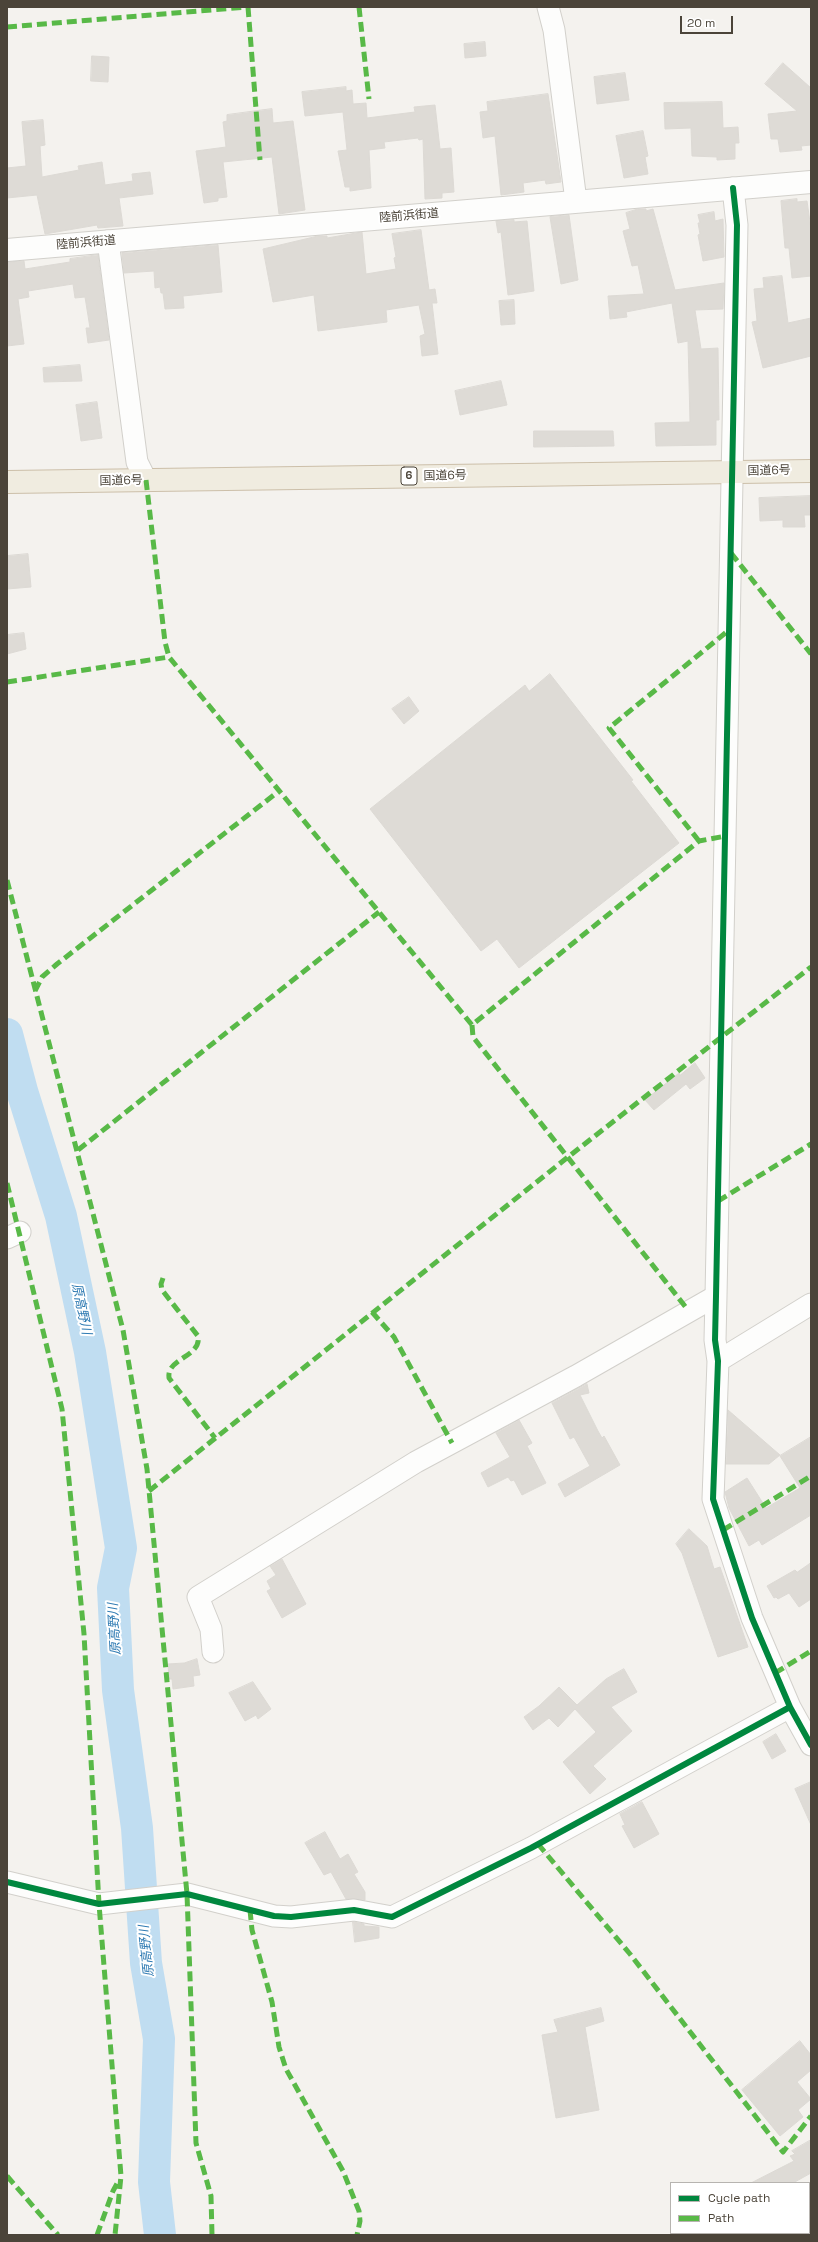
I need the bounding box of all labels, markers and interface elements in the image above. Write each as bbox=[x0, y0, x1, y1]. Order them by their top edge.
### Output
scale bar bbox=[682, 8, 735, 34]
text: 20 m bbox=[687, 15, 715, 31]
street label: 陸前浜街道 bbox=[378, 206, 440, 226]
street label: 陸前浜街道 bbox=[55, 233, 117, 253]
street label: 国道6号 bbox=[747, 463, 791, 479]
road number: 6 bbox=[401, 467, 417, 485]
street label: 国道6号 bbox=[423, 468, 467, 484]
street label: 国道6号 bbox=[99, 473, 143, 489]
water label: 原高野川 bbox=[68, 1282, 94, 1336]
water label: 原高野川 bbox=[106, 1603, 124, 1655]
water label: 原高野川 bbox=[137, 1924, 157, 1978]
legend bbox=[670, 2182, 810, 2234]
text: Cycle path bbox=[708, 2190, 770, 2206]
text: Path bbox=[708, 2210, 734, 2226]

